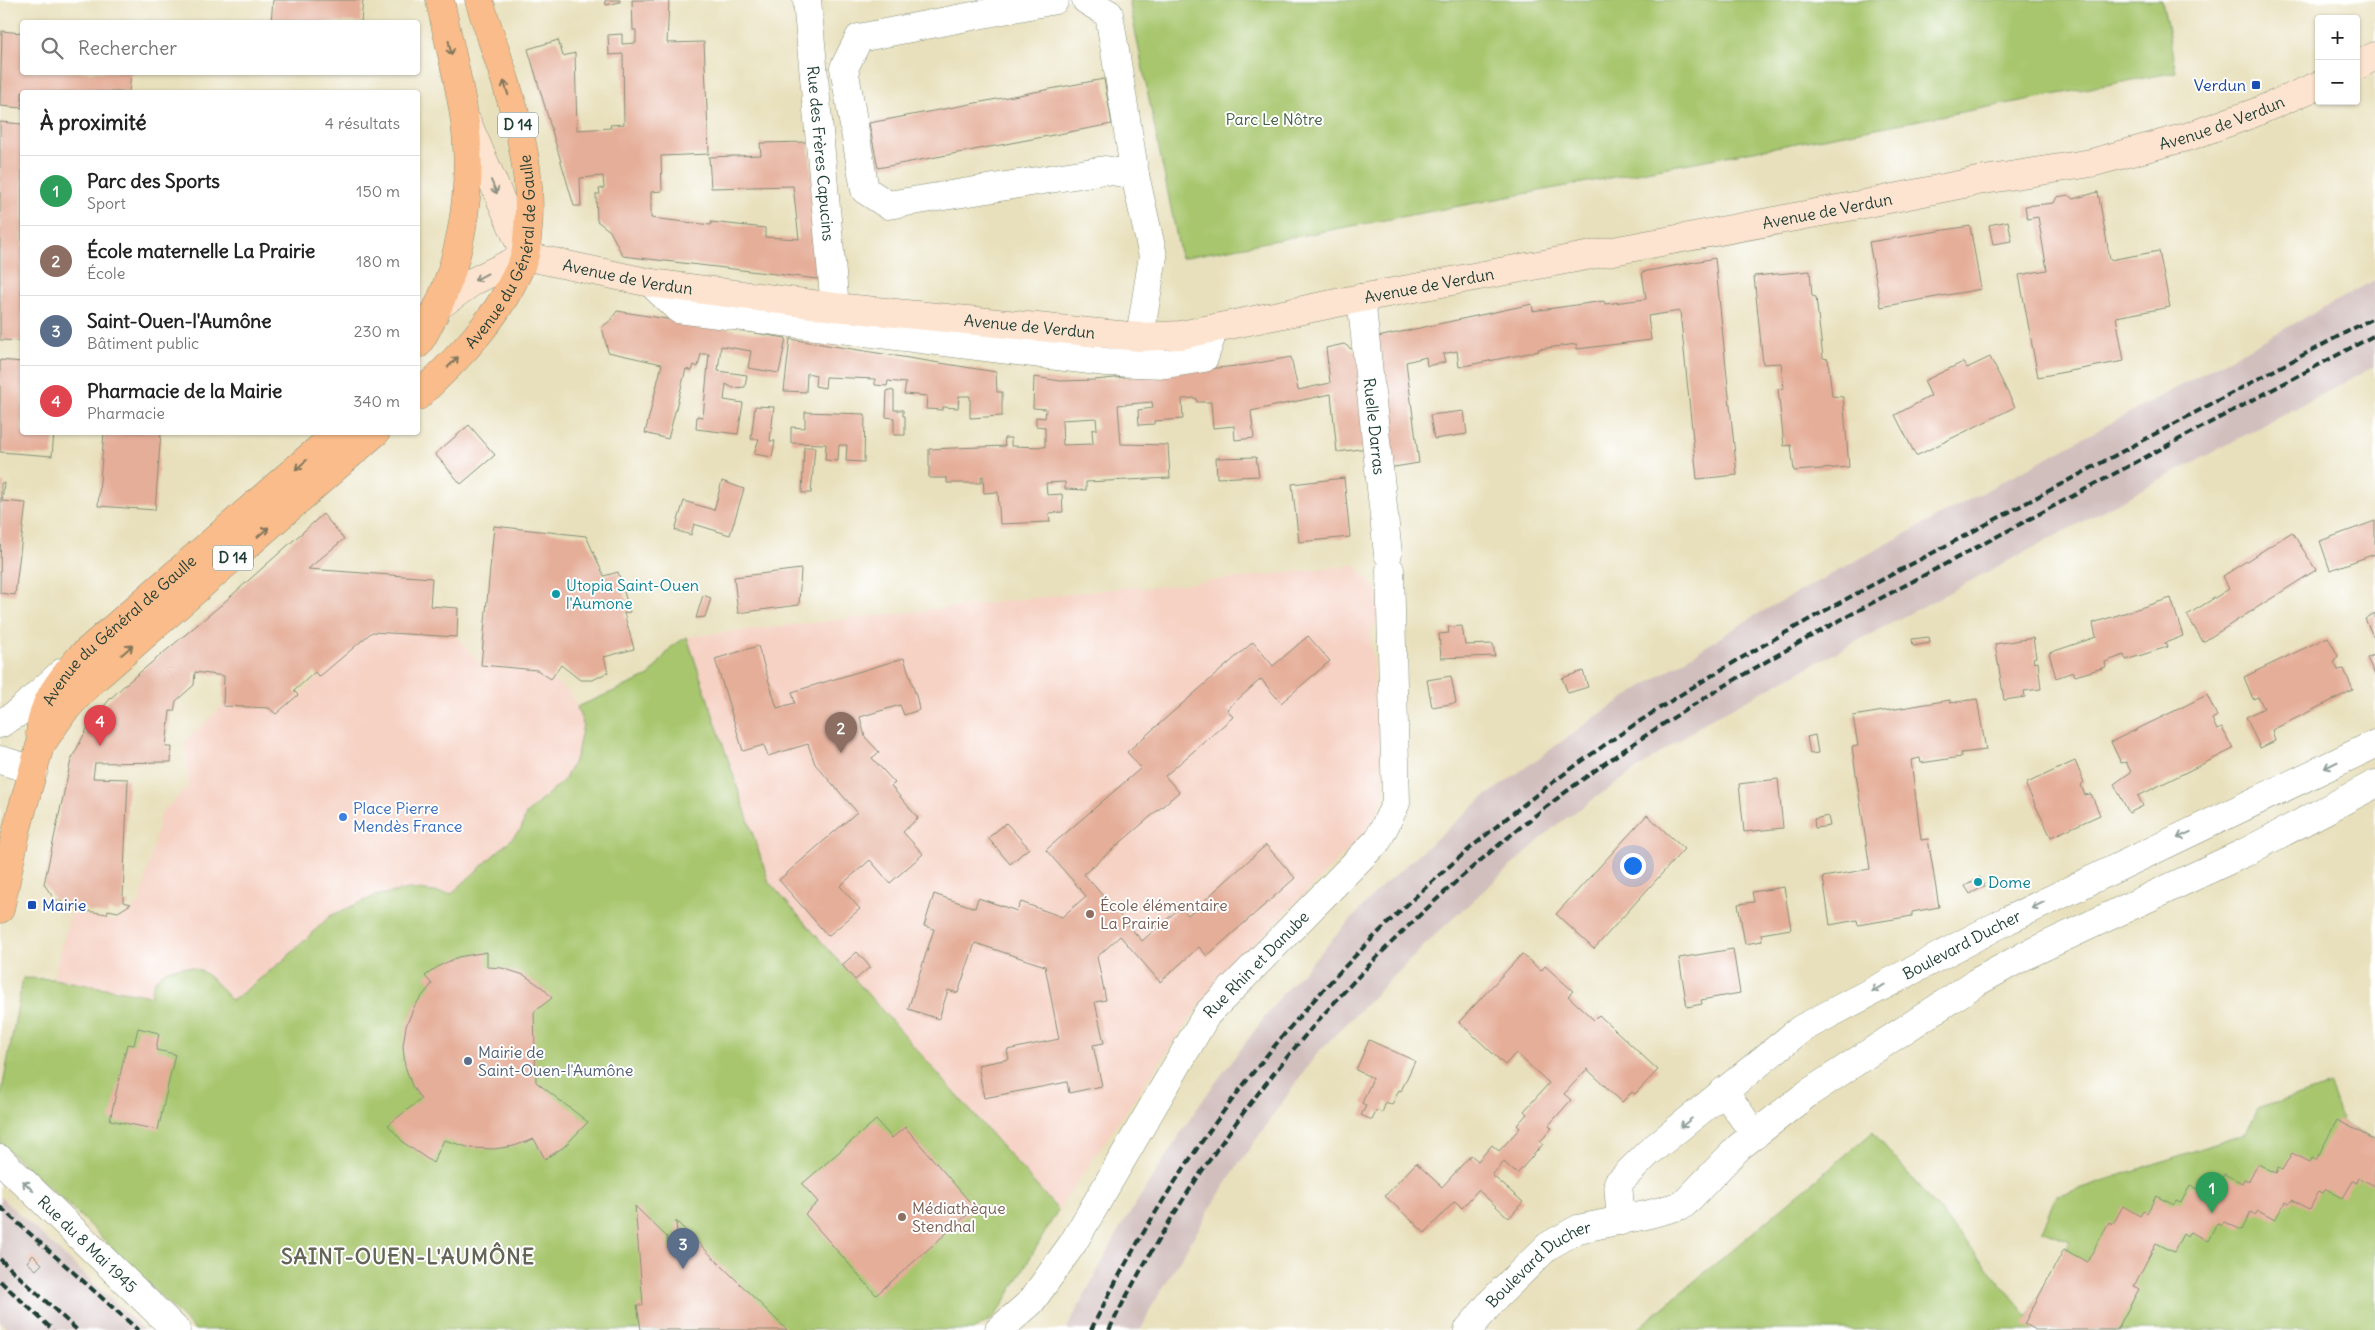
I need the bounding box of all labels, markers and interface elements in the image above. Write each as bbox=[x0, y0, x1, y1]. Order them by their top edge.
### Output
map controls bbox=[2315, 15, 2360, 105]
button: + bbox=[2315, 15, 2360, 60]
search box bbox=[20, 20, 420, 75]
icon: search bbox=[38, 34, 66, 62]
text: Rechercher bbox=[78, 36, 177, 60]
one-way arrow bbox=[445, 39, 455, 55]
button: − bbox=[2315, 60, 2360, 105]
street label: Rue des Frères Capucins bbox=[803, 65, 839, 242]
place label: Verdun bbox=[2194, 75, 2246, 95]
marker: Verdun bbox=[2250, 79, 2262, 91]
one-way arrow bbox=[501, 80, 510, 96]
street label: Avenue de Verdun bbox=[2157, 91, 2287, 154]
text: À proximité bbox=[40, 109, 147, 136]
park label: Parc Le Nôtre bbox=[1225, 109, 1323, 129]
road number: D 14 bbox=[498, 112, 538, 138]
text: 4 résultats bbox=[325, 113, 400, 133]
street label: Avenue du Général de Gaulle bbox=[460, 153, 539, 353]
text: Parc des Sports bbox=[87, 169, 220, 193]
one-way arrow bbox=[490, 179, 500, 194]
text: 1 bbox=[53, 181, 59, 201]
text: 150 m bbox=[356, 181, 400, 201]
street label: Avenue de Verdun bbox=[1761, 189, 1894, 233]
text: Sport bbox=[87, 193, 126, 213]
text: École maternelle La Prairie bbox=[87, 239, 315, 263]
text: 2 bbox=[52, 251, 60, 271]
text: 180 m bbox=[356, 251, 400, 271]
street label: Avenue de Verdun bbox=[561, 254, 694, 298]
text: École bbox=[87, 263, 125, 283]
street label: Avenue de Verdun bbox=[1363, 263, 1496, 307]
one-way arrow bbox=[474, 272, 489, 282]
text: Saint-Ouen-l'Aumône bbox=[87, 309, 272, 333]
street label: Avenue de Verdun bbox=[963, 310, 1096, 343]
text: 3 bbox=[51, 321, 61, 341]
text: 230 m bbox=[354, 321, 400, 341]
text: Bâtiment public bbox=[87, 333, 199, 353]
one-way arrow bbox=[446, 357, 458, 369]
street label: Ruelle Darras bbox=[1359, 377, 1390, 476]
text: Pharmacie de la Mairie bbox=[87, 379, 282, 403]
text: 4 bbox=[51, 391, 61, 411]
text: 340 m bbox=[353, 391, 400, 411]
text: Pharmacie bbox=[87, 403, 165, 423]
one-way arrow bbox=[295, 459, 308, 470]
one-way arrow bbox=[256, 526, 269, 538]
road number: D 14 bbox=[213, 546, 253, 570]
street label: Avenue du Général de Gaulle bbox=[38, 550, 200, 709]
place label: Utopia Saint-Ouen l'Aumone bbox=[566, 575, 699, 613]
marker: Utopia Saint-Ouen l'Aumone bbox=[550, 588, 562, 600]
one-way arrow bbox=[120, 645, 133, 656]
pin: 4 bbox=[84, 705, 116, 746]
pin: 2 bbox=[825, 712, 857, 753]
one-way arrow bbox=[2324, 761, 2339, 771]
place label: Place Pierre Mendès France bbox=[353, 798, 462, 836]
marker: Place Pierre Mendès France bbox=[337, 811, 349, 823]
one-way arrow bbox=[2177, 830, 2192, 840]
your location bbox=[1620, 853, 1646, 879]
place label: Dome bbox=[1988, 872, 2031, 892]
marker: Dome bbox=[1972, 876, 1984, 888]
place label: Mairie bbox=[42, 895, 86, 915]
place label: École élémentaire La Prairie bbox=[1100, 895, 1228, 933]
marker: Mairie bbox=[26, 899, 38, 911]
one-way arrow bbox=[2030, 900, 2045, 910]
street label: Boulevard Ducher bbox=[1899, 905, 2024, 984]
street label: Rue Rhin et Danube bbox=[1199, 907, 1313, 1022]
marker: École élémentaire La Prairie bbox=[1084, 908, 1096, 920]
one-way arrow bbox=[1870, 983, 1885, 993]
place label: Mairie de Saint-Ouen-l'Aumône bbox=[478, 1042, 633, 1080]
marker: Mairie de Saint-Ouen-l'Aumône bbox=[462, 1055, 474, 1067]
one-way arrow bbox=[1680, 1117, 1693, 1128]
pin: 1 bbox=[2196, 1172, 2228, 1213]
one-way arrow bbox=[22, 1181, 34, 1193]
street label: Rue du 8 Mai 1945 bbox=[34, 1191, 141, 1297]
place label: Médiathèque Stendhal bbox=[912, 1198, 1006, 1236]
marker: Médiathèque Stendhal bbox=[896, 1211, 908, 1223]
street label: Boulevard Ducher bbox=[1481, 1217, 1593, 1311]
pin: 3 bbox=[667, 1228, 699, 1269]
district label: SAINT-OUEN-L'AUMÔNE bbox=[281, 1242, 535, 1270]

